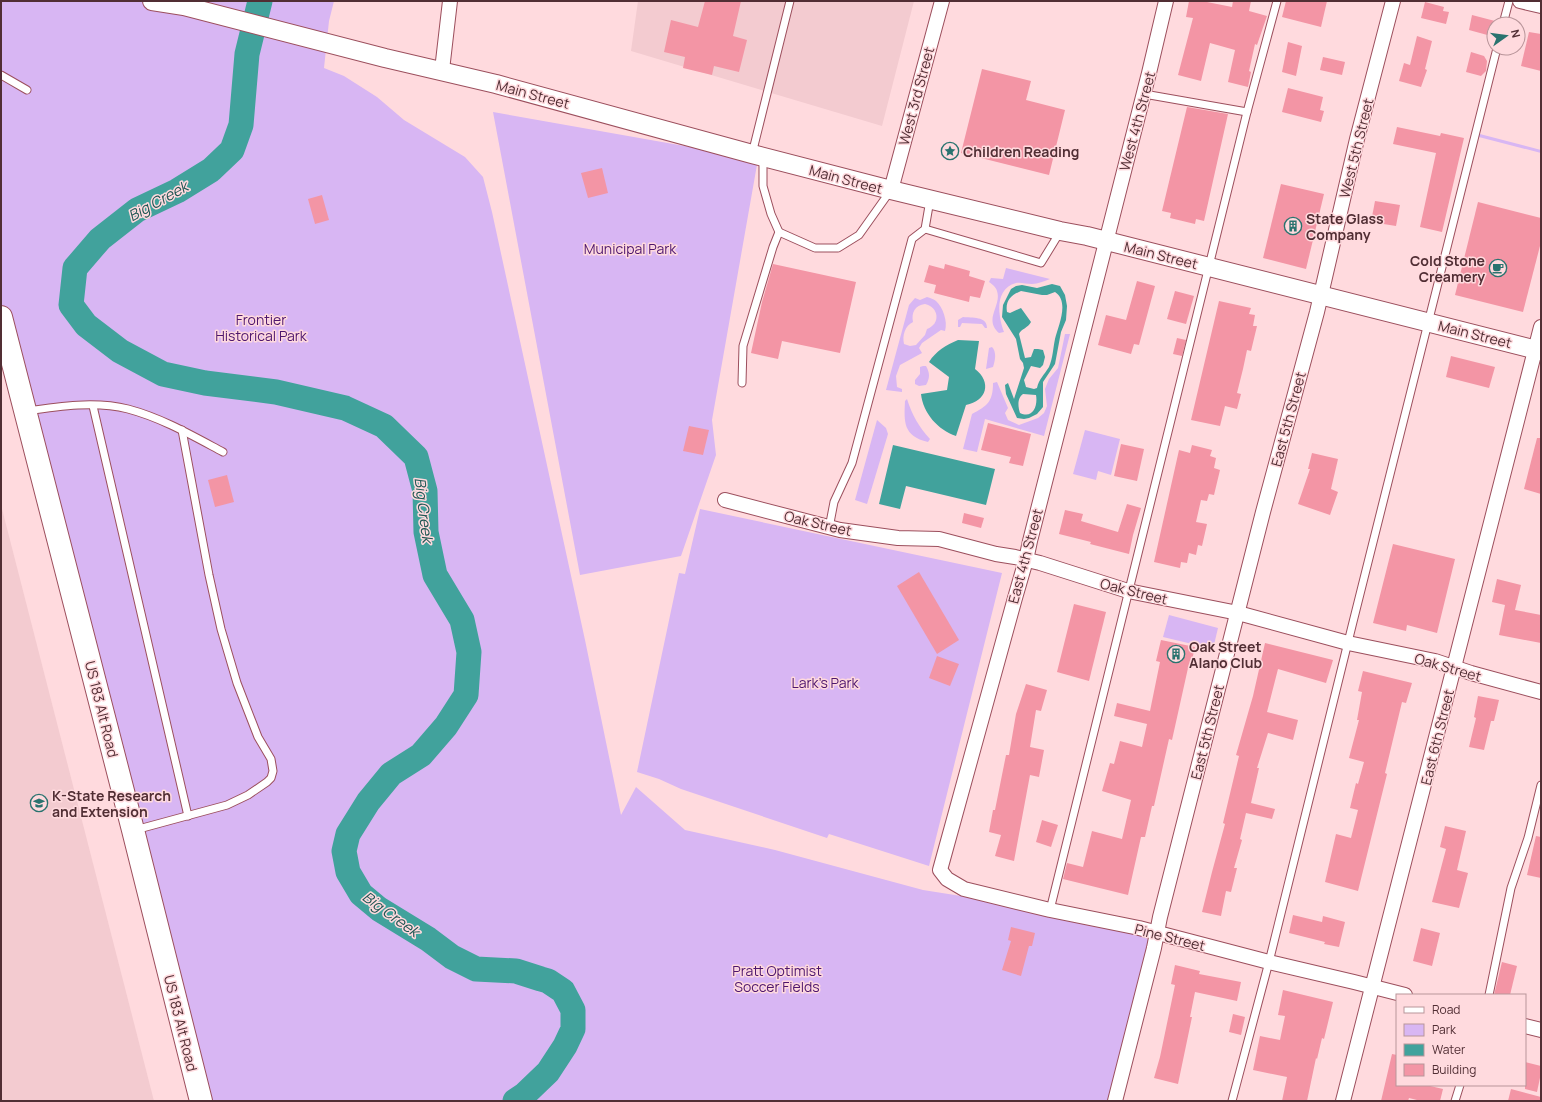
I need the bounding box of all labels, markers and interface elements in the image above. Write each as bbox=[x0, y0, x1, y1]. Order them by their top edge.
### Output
north arrow bbox=[1486, 16, 1526, 56]
text: N bbox=[1508, 28, 1524, 39]
street label: West 3rd Street bbox=[894, 44, 938, 147]
street label: West 4th Street bbox=[1115, 69, 1160, 173]
street label: Main Street bbox=[494, 75, 572, 113]
street label: West 5th Street bbox=[1334, 96, 1378, 200]
place icon: Children Reading bbox=[940, 141, 960, 161]
place label: Children Reading bbox=[963, 142, 1079, 161]
street label: Main Street bbox=[807, 160, 885, 198]
water label: Big Creek bbox=[124, 175, 194, 226]
place label: State Glass Company bbox=[1306, 209, 1384, 244]
building icon: State Glass Company bbox=[1283, 216, 1303, 236]
street label: Main Street bbox=[1122, 237, 1200, 273]
park label: Municipal Park bbox=[584, 239, 677, 258]
place label: Cold Stone Creamery bbox=[1410, 251, 1485, 286]
cafe icon: Cold Stone Creamery bbox=[1488, 258, 1508, 278]
park label: Frontier Historical Park bbox=[215, 310, 308, 345]
street label: Main Street bbox=[1436, 316, 1514, 352]
street label: East 5th Street bbox=[1266, 369, 1310, 469]
water label: Big Creek bbox=[410, 476, 439, 546]
street label: Oak Street bbox=[782, 506, 854, 540]
street label: East 4th Street bbox=[1003, 506, 1047, 606]
street label: Oak Street bbox=[1098, 573, 1170, 609]
place label: Oak Street Alano Club bbox=[1189, 637, 1262, 672]
building icon: Oak Street Alano Club bbox=[1166, 644, 1186, 664]
street label: Oak Street bbox=[1412, 648, 1484, 686]
street label: US 183 Alt Road bbox=[81, 659, 123, 759]
park label: Lark's Park bbox=[792, 673, 860, 692]
street label: East 5th Street bbox=[1186, 682, 1228, 782]
street label: East 6th Street bbox=[1416, 687, 1458, 787]
place label: K-State Research and Extension bbox=[52, 786, 171, 821]
school or university icon: K-State Research and Extension bbox=[29, 793, 49, 813]
water label: Big Creek bbox=[358, 886, 426, 943]
street label: Pine Street bbox=[1133, 919, 1208, 955]
park label: Pratt Optimist Soccer Fields bbox=[732, 961, 822, 996]
street label: US 183 Alt Road bbox=[160, 973, 202, 1073]
legend bbox=[1396, 994, 1526, 1086]
text: Road bbox=[1432, 1001, 1460, 1018]
text: Park bbox=[1432, 1021, 1457, 1038]
text: Water bbox=[1432, 1041, 1466, 1058]
text: Building bbox=[1432, 1061, 1476, 1078]

